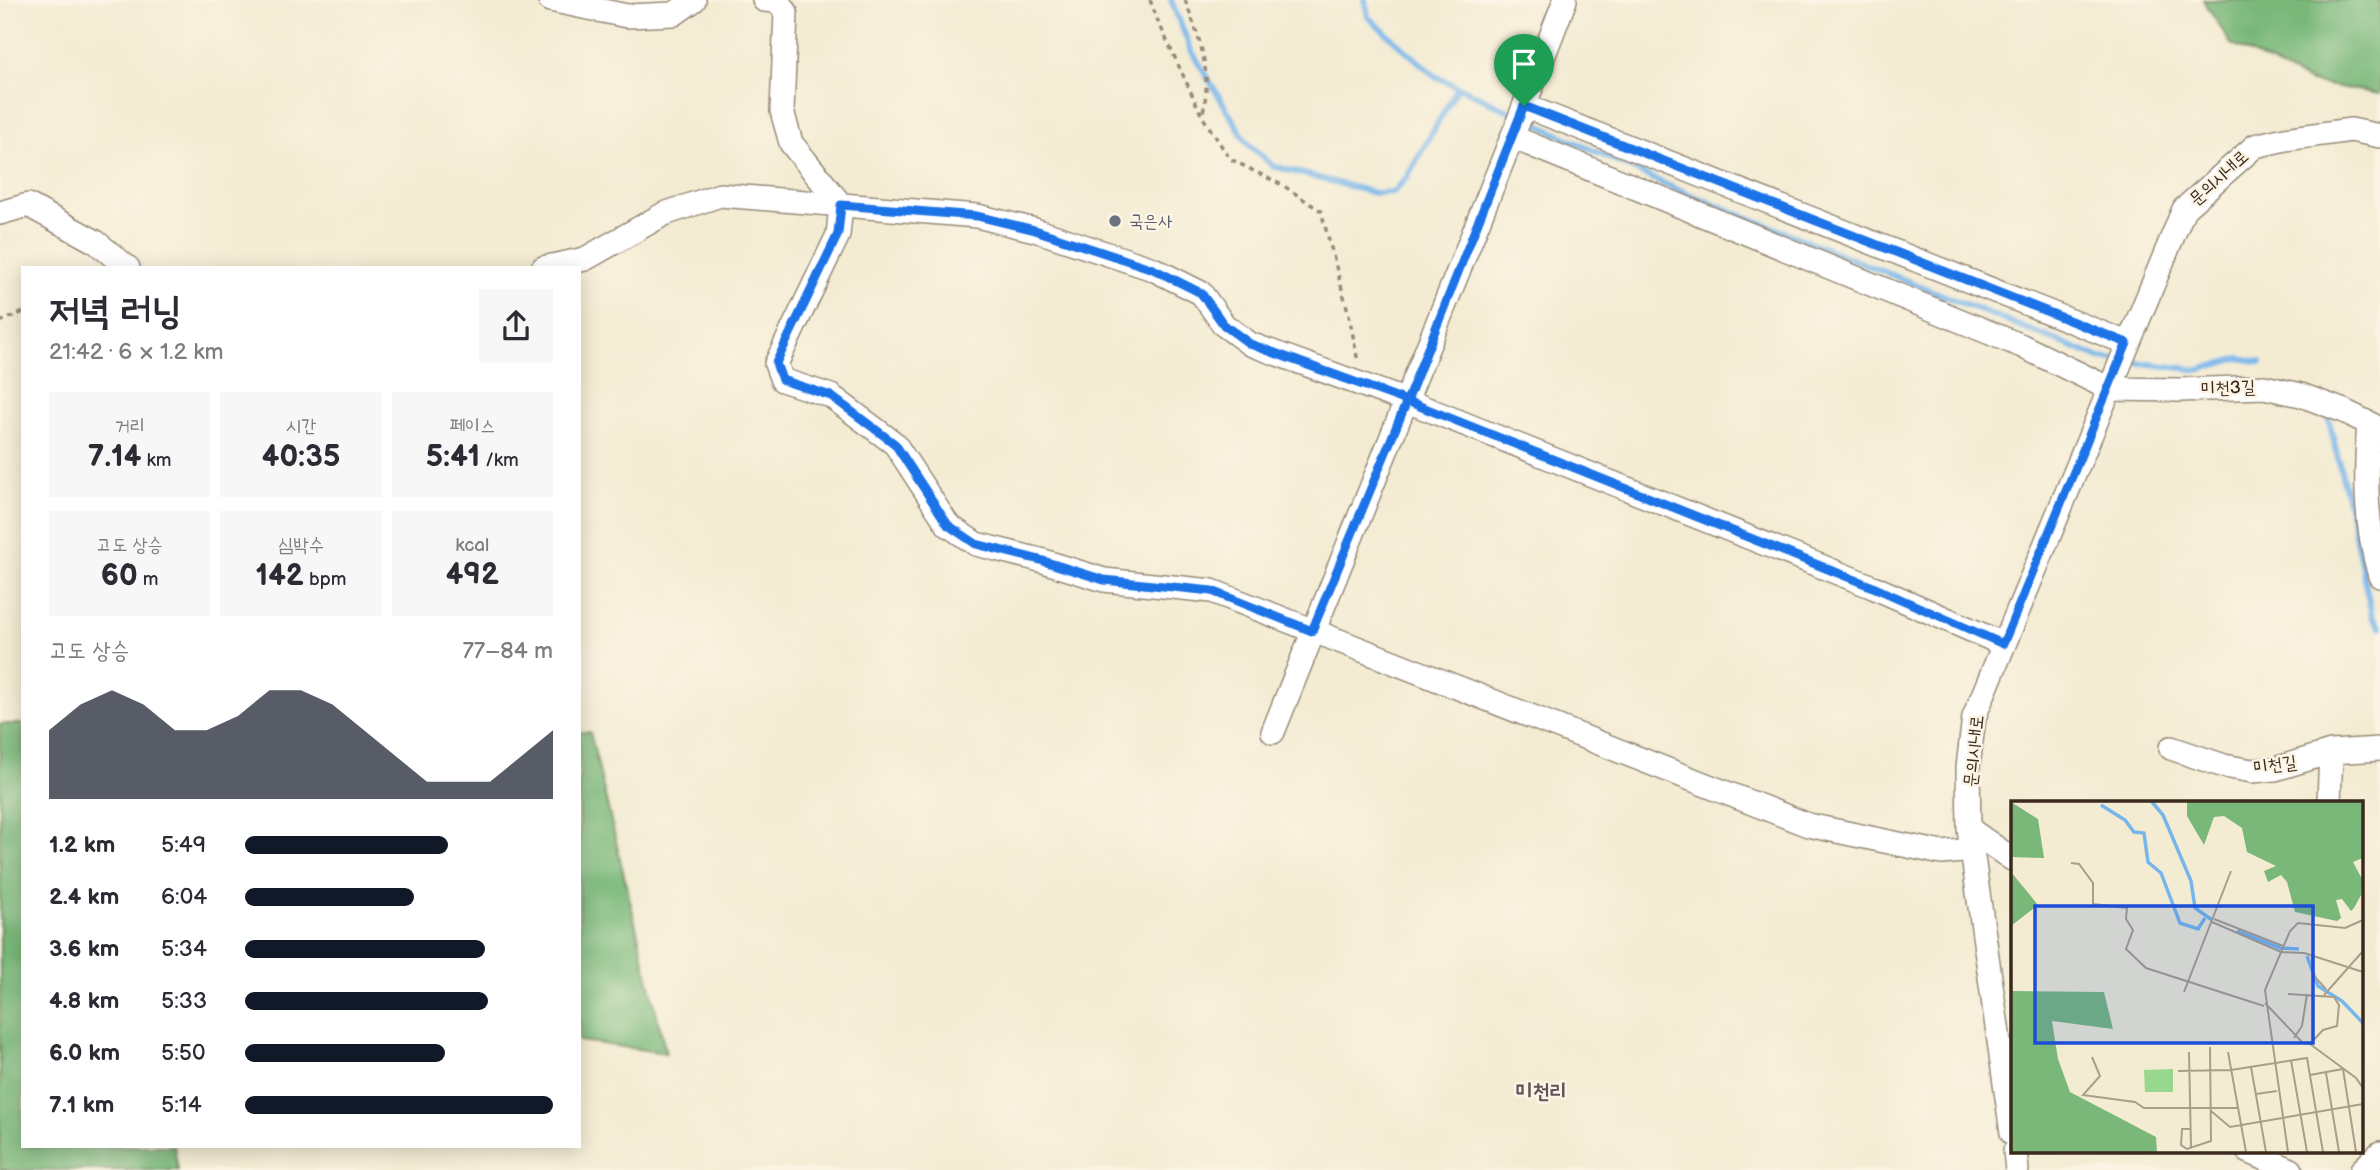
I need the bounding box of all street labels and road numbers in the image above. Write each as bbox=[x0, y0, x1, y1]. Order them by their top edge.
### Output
street label: 문의시내로 bbox=[2185, 146, 2253, 210]
street label: 미천3길 bbox=[2200, 377, 2256, 399]
street label: 문의시내로 bbox=[1960, 714, 1988, 788]
street label: 미천길 bbox=[2252, 752, 2298, 778]

